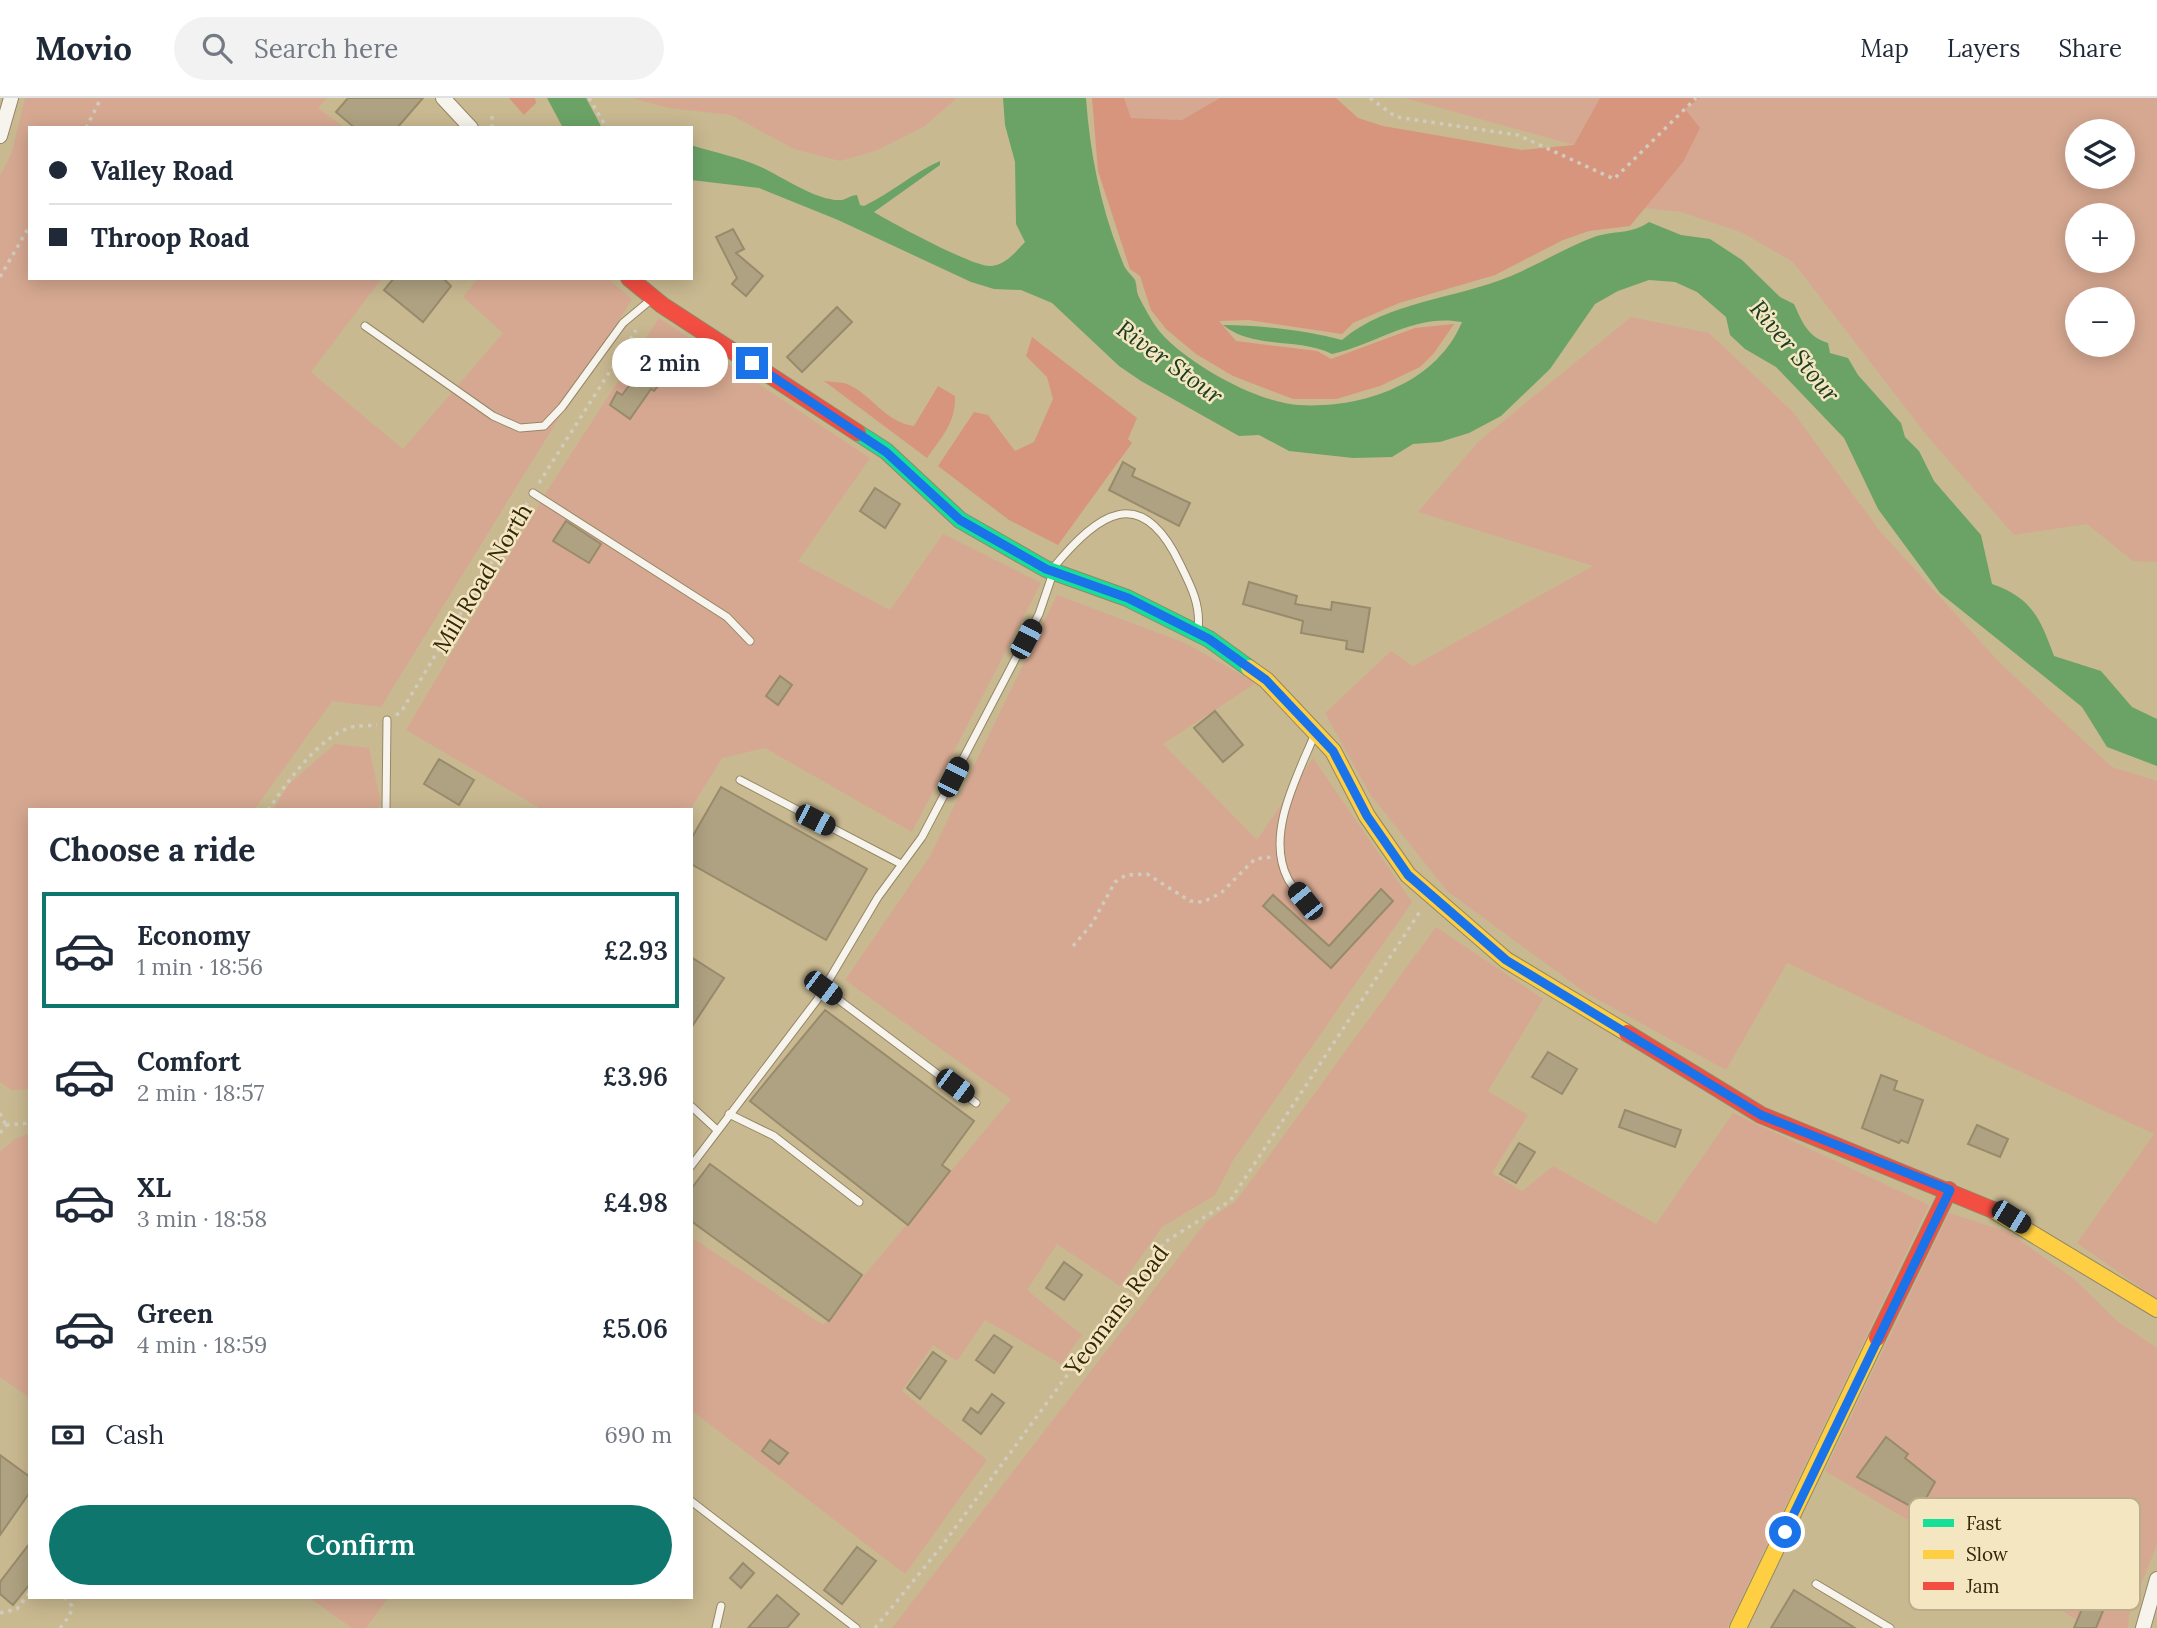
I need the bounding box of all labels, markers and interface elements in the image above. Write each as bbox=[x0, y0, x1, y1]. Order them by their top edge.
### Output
search box bbox=[174, 17, 664, 80]
text: Movio bbox=[35, 27, 132, 69]
icon: search bbox=[198, 29, 236, 67]
text: Search here bbox=[254, 32, 398, 65]
text: Map bbox=[1860, 33, 1909, 64]
text: Layers bbox=[1947, 33, 2020, 64]
text: Share bbox=[2058, 33, 2122, 64]
map controls bbox=[2065, 119, 2135, 357]
button: layers bbox=[2065, 119, 2135, 189]
text: Valley Road bbox=[91, 154, 234, 187]
button: + bbox=[2065, 203, 2135, 273]
text: Throop Road bbox=[91, 221, 250, 254]
button: − bbox=[2065, 287, 2135, 357]
water label: River Stour bbox=[1743, 294, 1847, 409]
water label: River Stour bbox=[1111, 313, 1229, 411]
callout: 2 min bbox=[612, 338, 728, 388]
route end bbox=[736, 347, 768, 379]
text: 2 min bbox=[640, 348, 700, 377]
street label: Mill Road North bbox=[426, 498, 538, 658]
car bbox=[1007, 616, 1046, 662]
car bbox=[935, 754, 972, 800]
car bbox=[792, 801, 839, 839]
text: Choose a ride bbox=[49, 829, 256, 870]
car bbox=[1284, 878, 1327, 924]
icon: car bbox=[53, 919, 116, 982]
text: Economy bbox=[137, 919, 250, 952]
text: £2.93 bbox=[604, 934, 668, 967]
text: 1 min · 18:56 bbox=[137, 952, 263, 981]
car bbox=[800, 967, 847, 1009]
icon: car bbox=[53, 1045, 116, 1108]
text: Comfort bbox=[137, 1045, 241, 1078]
text: £3.96 bbox=[603, 1060, 668, 1093]
car bbox=[932, 1065, 979, 1107]
text: 2 min · 18:57 bbox=[137, 1078, 264, 1107]
icon: car bbox=[53, 1171, 116, 1234]
text: XL bbox=[137, 1171, 171, 1204]
text: £4.98 bbox=[603, 1186, 668, 1219]
car bbox=[1988, 1197, 2035, 1237]
text: 3 min · 18:58 bbox=[137, 1204, 267, 1233]
street label: Yeomans Road bbox=[1057, 1239, 1175, 1382]
icon: car bbox=[53, 1297, 116, 1360]
text: Green bbox=[137, 1297, 213, 1330]
text: £5.06 bbox=[602, 1312, 668, 1345]
text: 4 min · 18:59 bbox=[137, 1330, 267, 1359]
icon: cash bbox=[49, 1416, 87, 1454]
text: Cash bbox=[105, 1418, 164, 1451]
text: 690 m bbox=[605, 1420, 672, 1449]
legend bbox=[1909, 1498, 2140, 1610]
button: Confirm bbox=[49, 1505, 672, 1585]
text: Fast bbox=[1966, 1511, 2002, 1535]
route start bbox=[1769, 1516, 1801, 1548]
text: Slow bbox=[1966, 1542, 2009, 1566]
text: Jam bbox=[1965, 1574, 2000, 1598]

